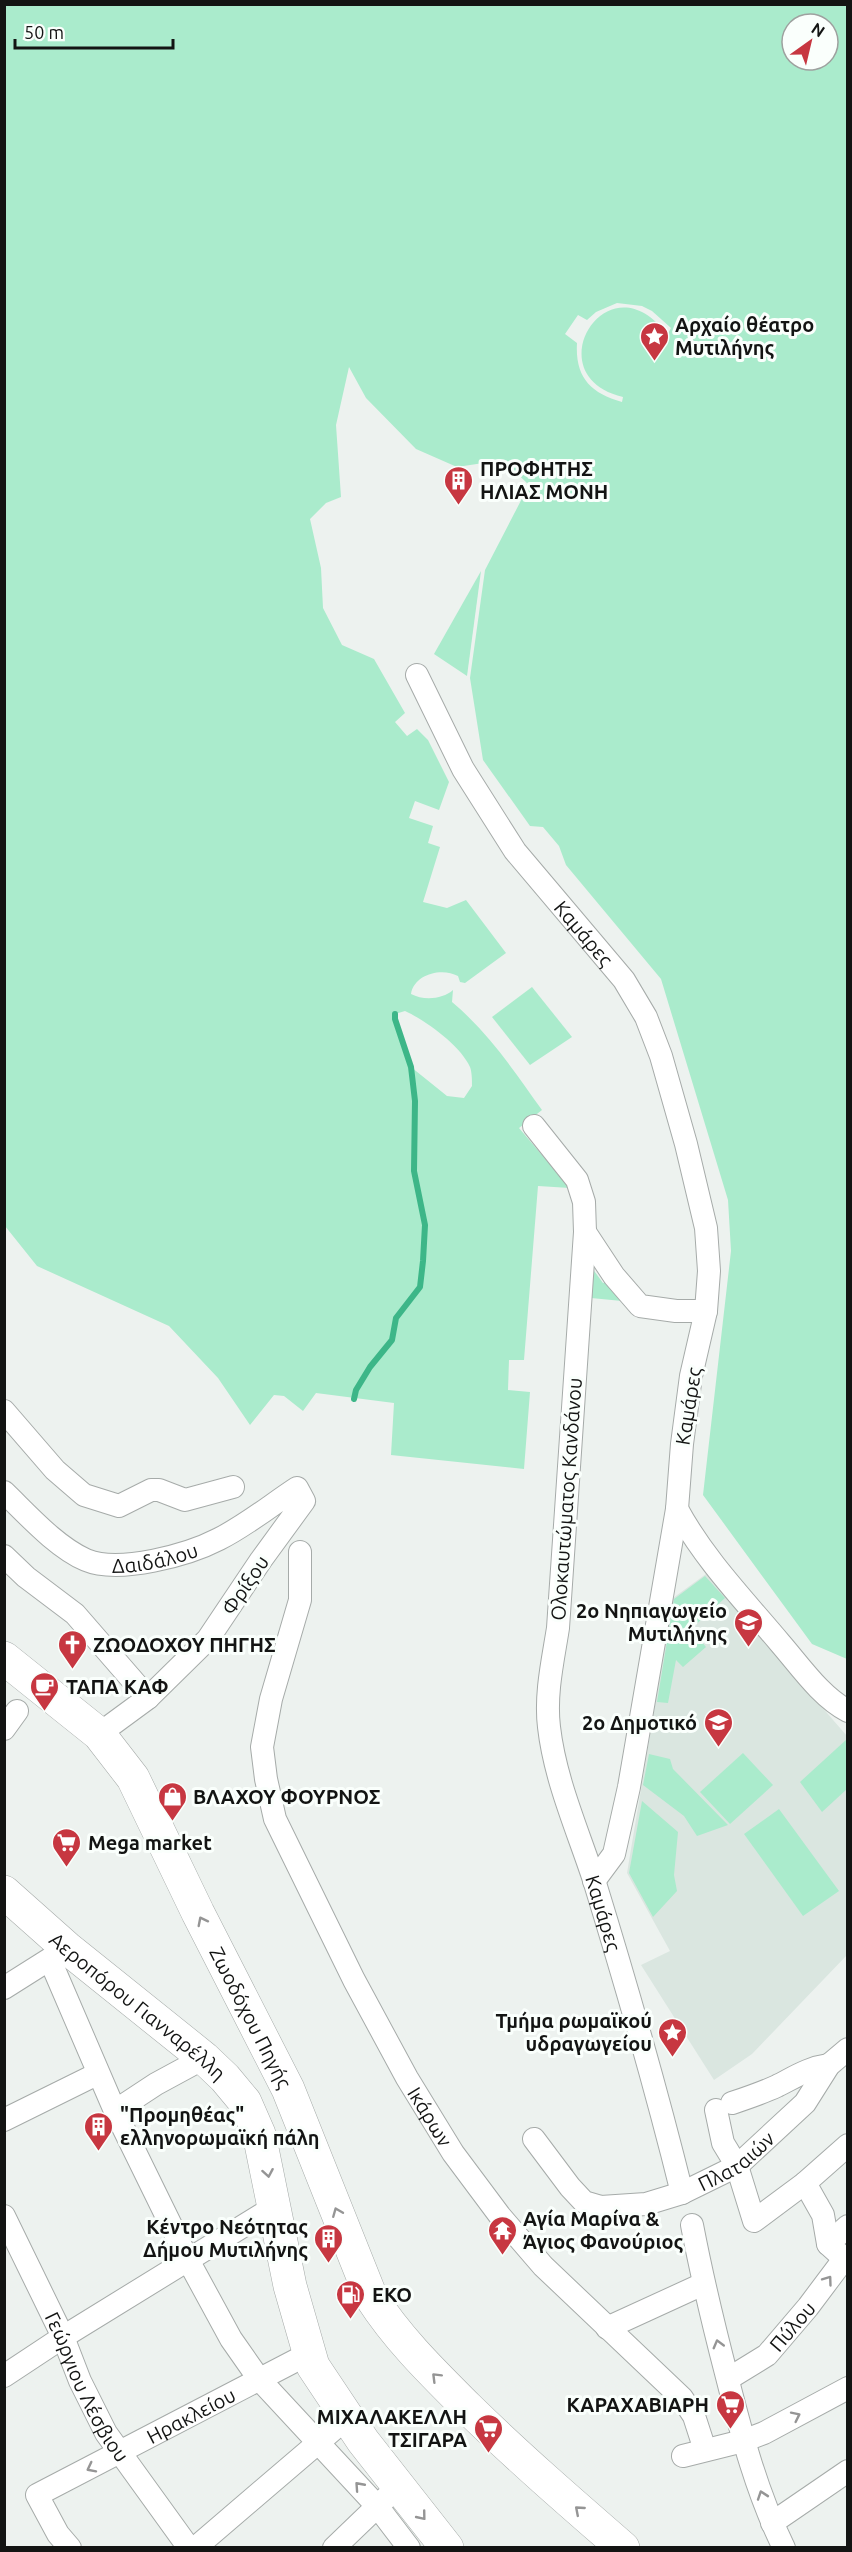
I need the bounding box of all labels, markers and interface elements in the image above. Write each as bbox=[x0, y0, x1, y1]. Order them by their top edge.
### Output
scale bar bbox=[15, 12, 172, 50]
north arrow bbox=[780, 12, 840, 72]
text: N bbox=[808, 19, 828, 40]
text: 50 m bbox=[24, 22, 64, 42]
place label: Αρχαίο θέατρο Μυτιλήνης bbox=[675, 313, 814, 359]
place icon: Αρχαίο θέατρο Μυτιλήνης bbox=[638, 320, 670, 362]
place label: ΠΡΟΦΗΤΗΣ ΗΛΙΑΣ MONH bbox=[480, 457, 608, 503]
building icon: ΠΡΟΦΗΤΗΣ ΗΛΙΑΣ MONH bbox=[443, 464, 475, 506]
street label: Καμάρες bbox=[550, 896, 618, 970]
street label: Καμάρες bbox=[671, 1365, 705, 1447]
street label: Ολοκαυτώματος Κανδάνου bbox=[546, 1377, 586, 1621]
street label: Δαιδάλου bbox=[112, 1538, 201, 1576]
street label: Φρίξου bbox=[217, 1551, 274, 1620]
place label: 2ο Νηπιαγωγείο Μυτιλήνης bbox=[576, 1599, 727, 1645]
school or university icon: 2ο Νηπιαγωγείο Μυτιλήνης bbox=[732, 1606, 764, 1648]
church icon: ΖΩΟΔΟΧΟΥ ΠΗΓΗΣ bbox=[56, 1628, 88, 1670]
place label: ΖΩΟΔΟΧΟΥ ΠΗΓΗΣ bbox=[93, 1633, 276, 1656]
cafe icon: ΤΑΠΑ ΚΑΦ bbox=[29, 1670, 61, 1712]
place label: ΤΑΠΑ ΚΑΦ bbox=[66, 1675, 169, 1698]
school or university icon: 2ο Δημοτικό bbox=[702, 1706, 734, 1748]
place label: 2ο Δημοτικό bbox=[582, 1711, 697, 1734]
shop icon: ΒΛΑΧΟΥ ΦΟΥΡΝΟΣ bbox=[156, 1780, 188, 1822]
place label: ΒΛΑΧΟΥ ΦΟΥΡΝΟΣ bbox=[193, 1785, 380, 1808]
supermarket icon: Mega market bbox=[51, 1826, 83, 1868]
place label: Mega market bbox=[88, 1831, 212, 1854]
street label: Καμάρες bbox=[582, 1872, 626, 1954]
one-way arrow bbox=[198, 1916, 209, 1927]
street label: Αεροπόρου Γιανναρέλλη bbox=[46, 1927, 231, 2084]
street label: Ζωοδόχου Πηγής bbox=[206, 1943, 297, 2092]
place label: Τμήμα ρωμαϊκού υδραγωγείου bbox=[496, 2009, 652, 2055]
place icon: Τμήμα ρωμαϊκού υδραγωγείου bbox=[657, 2016, 689, 2058]
street label: Ικάρων bbox=[404, 2082, 458, 2151]
place label: "Προμηθέας" ελληνορωμαϊκή πάλη bbox=[120, 2103, 319, 2149]
building icon: "Προμηθέας" ελληνορωμαϊκή πάλη bbox=[83, 2110, 115, 2152]
street label: Πλαταιών bbox=[694, 2126, 779, 2195]
one-way arrow bbox=[261, 2168, 274, 2178]
one-way arrow bbox=[332, 2207, 344, 2218]
place label: Αγία Μαρίνα & Άγιος Φανούριος bbox=[523, 2207, 683, 2253]
temple icon: Αγία Μαρίνα & Άγιος Φανούριος bbox=[486, 2214, 518, 2256]
place label: Κέντρο Νεότητας Δήμου Μυτιλήνης bbox=[143, 2215, 308, 2261]
building icon: Κέντρο Νεότητας Δήμου Μυτιλήνης bbox=[313, 2222, 345, 2264]
one-way arrow bbox=[821, 2276, 832, 2287]
fuel station icon: EKO bbox=[335, 2278, 367, 2320]
place label: EKO bbox=[372, 2283, 412, 2306]
street label: Πύλου bbox=[764, 2296, 819, 2356]
street label: Γεώργιου Λέσβιου bbox=[41, 2308, 134, 2466]
one-way arrow bbox=[713, 2339, 726, 2349]
one-way arrow bbox=[433, 2373, 444, 2384]
street label: Ηρακλείου bbox=[142, 2383, 239, 2448]
supermarket icon: ΚΑΡΑΧΑΒΙΑΡΗ bbox=[714, 2388, 746, 2430]
place label: ΚΑΡΑΧΑΒΙΑΡΗ bbox=[566, 2393, 709, 2416]
place label: ΜΙΧΑΛΑΚΕΛΛΗ ΤΣΙΓΑΡΑ bbox=[317, 2405, 467, 2451]
supermarket icon: ΜΙΧΑΛΑΚΕΛΛΗ ΤΣΙΓΑΡΑ bbox=[472, 2412, 504, 2454]
one-way arrow bbox=[789, 2412, 800, 2424]
one-way arrow bbox=[86, 2461, 97, 2472]
one-way arrow bbox=[355, 2482, 366, 2492]
one-way arrow bbox=[756, 2490, 769, 2501]
one-way arrow bbox=[575, 2506, 586, 2517]
one-way arrow bbox=[414, 2509, 425, 2520]

